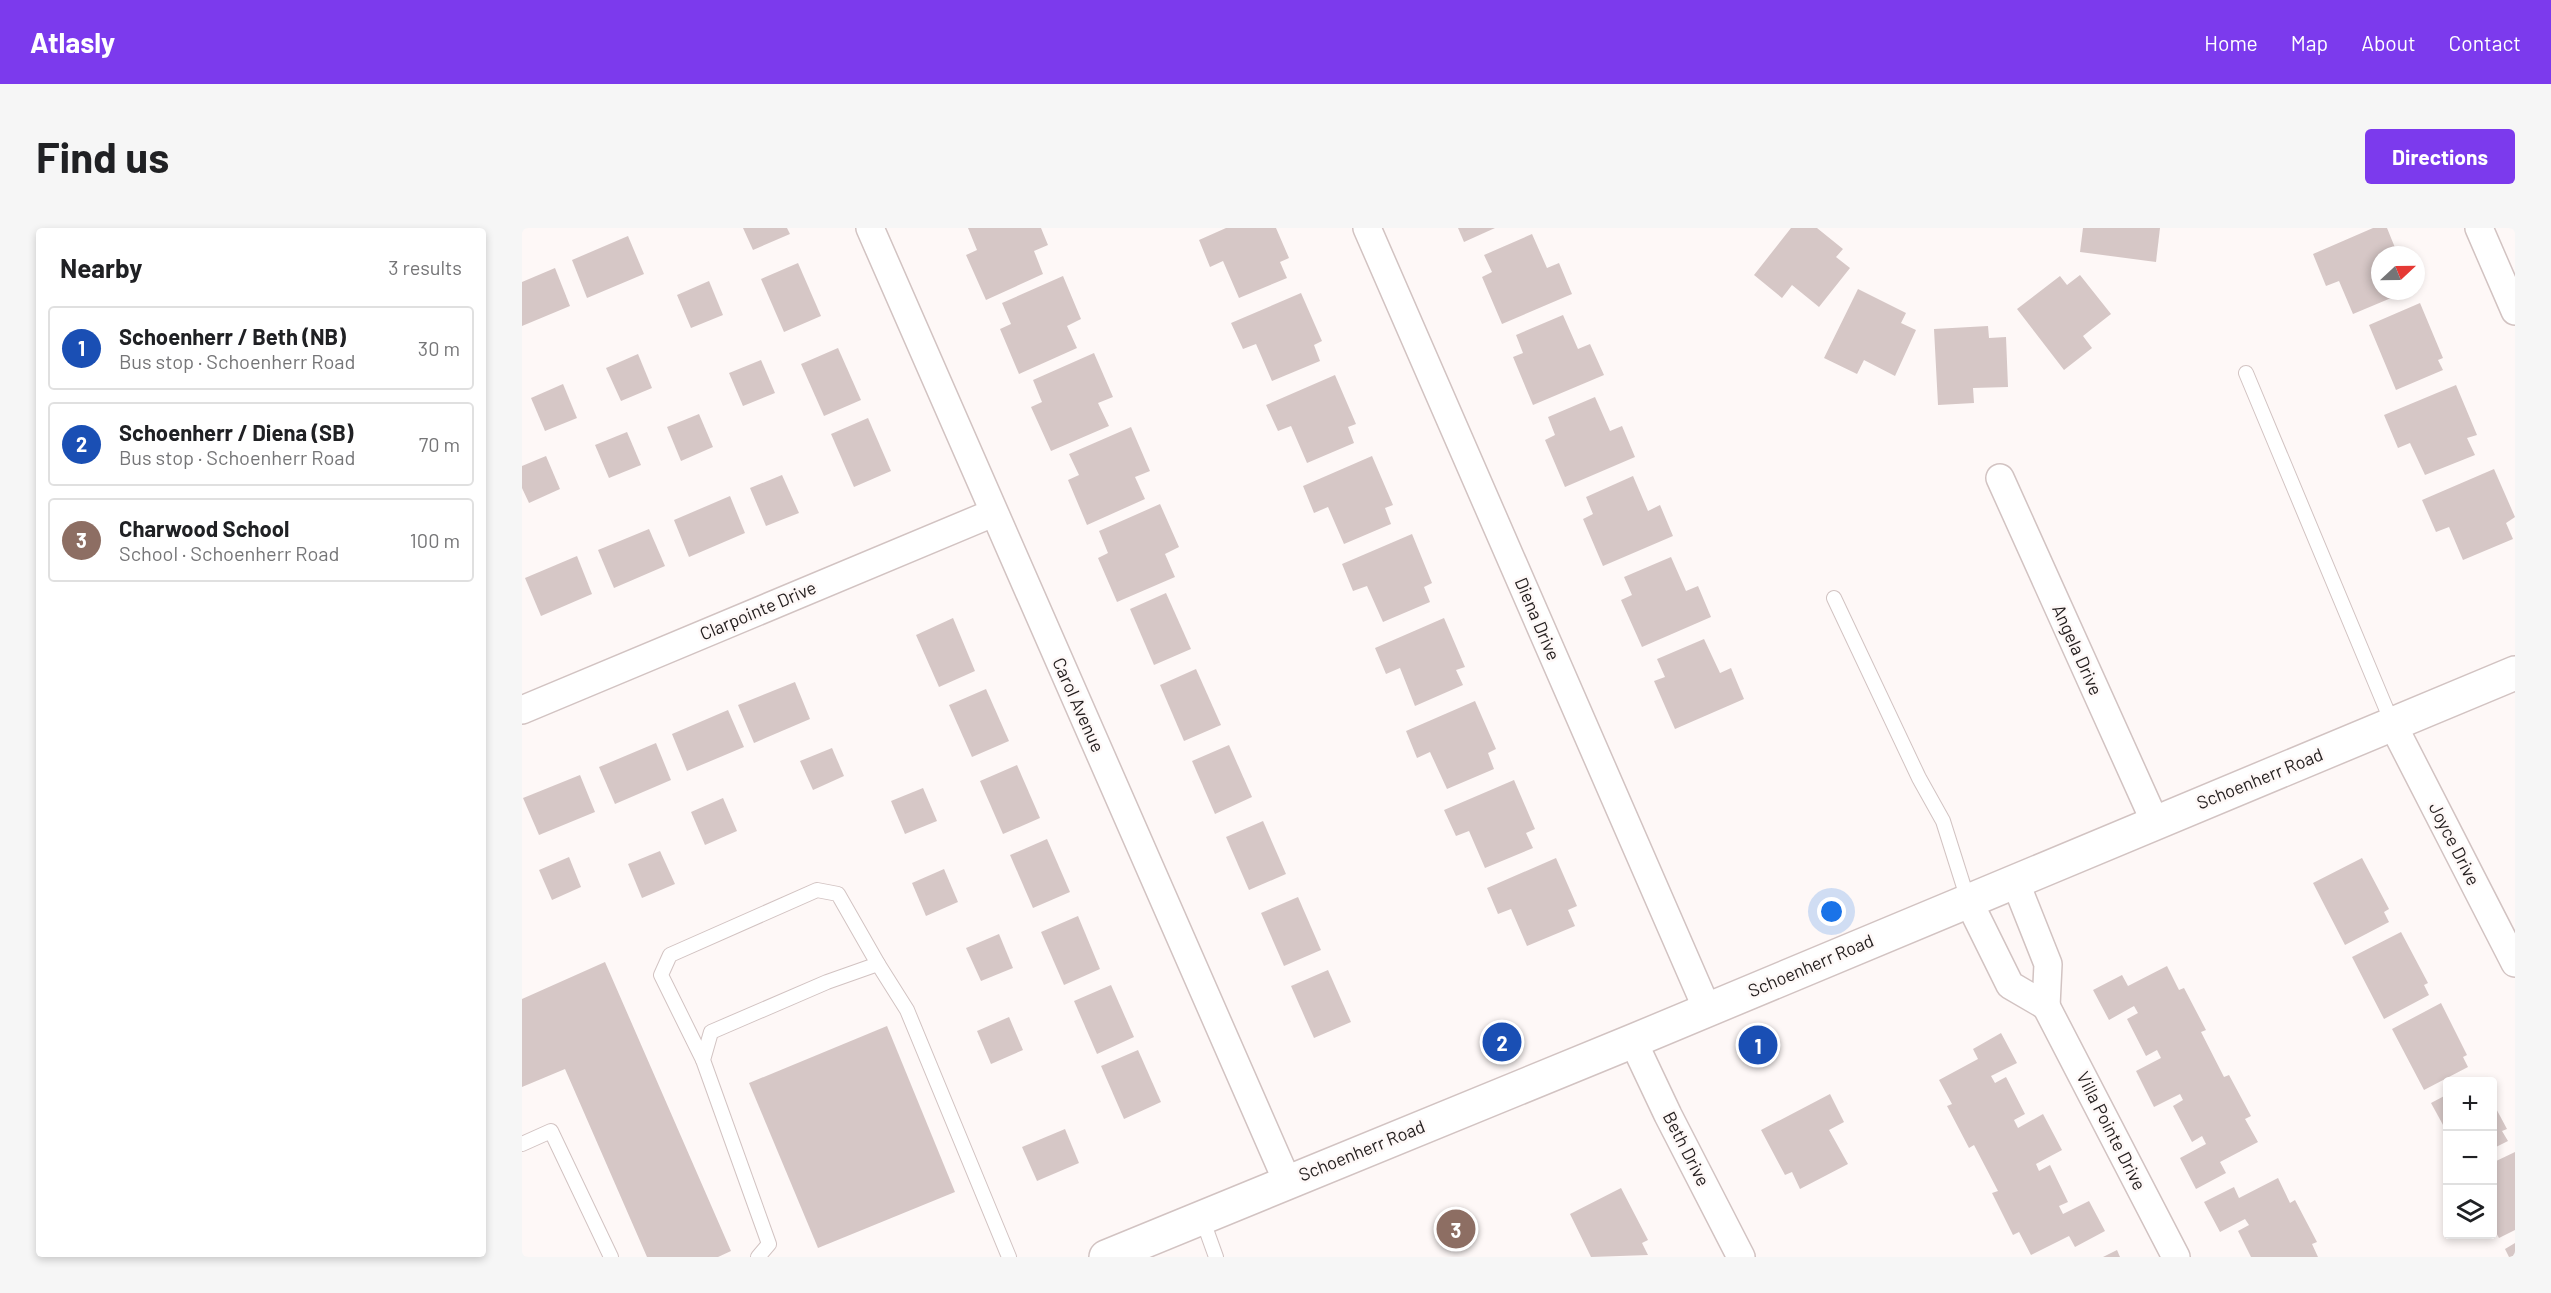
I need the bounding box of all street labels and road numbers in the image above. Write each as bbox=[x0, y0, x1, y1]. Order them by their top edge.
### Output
street label: Diena Drive bbox=[1511, 574, 1565, 663]
street label: Clarpointe Drive bbox=[696, 576, 819, 644]
street label: Angela Drive bbox=[2048, 601, 2108, 698]
street label: Carol Avenue bbox=[1048, 654, 1110, 755]
street label: Schoenherr Road bbox=[2193, 743, 2326, 813]
street label: Joyce Drive bbox=[2425, 798, 2485, 889]
street label: Schoenherr Road bbox=[1745, 929, 1877, 1001]
street label: Villa Pointe Drive bbox=[2073, 1068, 2151, 1194]
street label: Beth Drive bbox=[1659, 1108, 1715, 1190]
street label: Schoenherr Road bbox=[1295, 1115, 1428, 1185]

